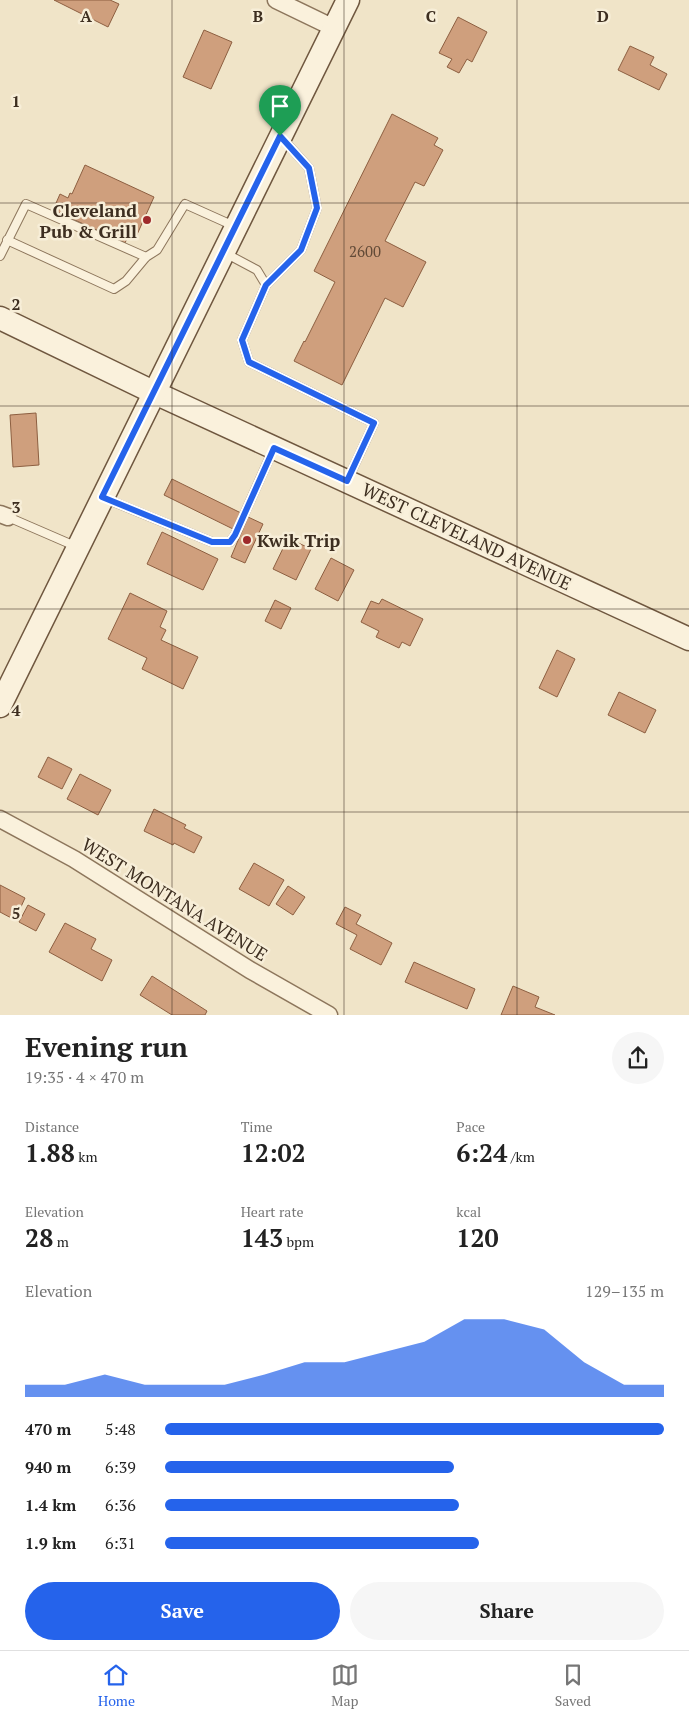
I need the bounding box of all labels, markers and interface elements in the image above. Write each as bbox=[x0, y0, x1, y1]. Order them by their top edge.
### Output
text: A bbox=[80, 5, 92, 27]
text: B bbox=[253, 5, 263, 27]
text: C bbox=[426, 5, 436, 27]
text: D bbox=[597, 5, 609, 27]
pin bbox=[259, 85, 301, 136]
text: 1 bbox=[11, 90, 21, 112]
icon: arrive bbox=[266, 92, 294, 120]
place label: Cleveland Pub & Grill bbox=[40, 198, 137, 243]
marker: Cleveland Pub & Grill bbox=[141, 214, 153, 226]
house number: 2600 bbox=[349, 241, 381, 261]
text: 2 bbox=[11, 293, 21, 315]
street label: WEST CLEVELAND AVENUE bbox=[358, 477, 576, 595]
text: 3 bbox=[11, 496, 21, 518]
place label: Kwik Trip bbox=[257, 528, 340, 552]
marker: Kwik Trip bbox=[241, 534, 253, 546]
text: 4 bbox=[11, 699, 21, 721]
street label: WEST MONTANA AVENUE bbox=[78, 832, 272, 966]
text: 5 bbox=[11, 902, 21, 924]
text: Evening run bbox=[25, 1028, 188, 1065]
button: share bbox=[612, 1032, 664, 1084]
text: 19:35 · 4 × 470 m bbox=[25, 1066, 144, 1088]
text: Distance bbox=[25, 1117, 79, 1136]
text: Time bbox=[241, 1117, 273, 1136]
text: Pace bbox=[456, 1117, 485, 1136]
text: 1.88 bbox=[25, 1136, 75, 1169]
text: 12:02 bbox=[241, 1136, 306, 1169]
text: 6:24 bbox=[456, 1136, 507, 1169]
text: km bbox=[75, 1147, 98, 1166]
text: /km bbox=[507, 1147, 535, 1166]
text: Elevation bbox=[25, 1202, 84, 1221]
text: Heart rate bbox=[241, 1202, 304, 1221]
text: kcal bbox=[456, 1202, 481, 1221]
text: 28 bbox=[25, 1221, 53, 1254]
text: 143 bbox=[241, 1221, 283, 1254]
text: 120 bbox=[456, 1221, 499, 1254]
text: m bbox=[53, 1232, 69, 1251]
text: bpm bbox=[283, 1232, 314, 1251]
text: Elevation bbox=[25, 1280, 92, 1302]
text: 129–135 m bbox=[585, 1280, 664, 1302]
text: 470 m bbox=[25, 1418, 71, 1440]
text: 5:48 bbox=[105, 1418, 136, 1440]
text: 940 m bbox=[25, 1456, 71, 1478]
text: 6:39 bbox=[105, 1456, 136, 1478]
text: 1.4 km bbox=[25, 1494, 76, 1516]
text: 6:36 bbox=[105, 1494, 136, 1516]
text: 1.9 km bbox=[25, 1532, 76, 1554]
text: 6:31 bbox=[105, 1532, 136, 1554]
button: Save bbox=[25, 1582, 340, 1640]
button: Share bbox=[350, 1582, 664, 1640]
tab: Home bbox=[98, 1661, 135, 1710]
tab: Map bbox=[331, 1661, 359, 1710]
tab: Saved bbox=[555, 1661, 591, 1710]

